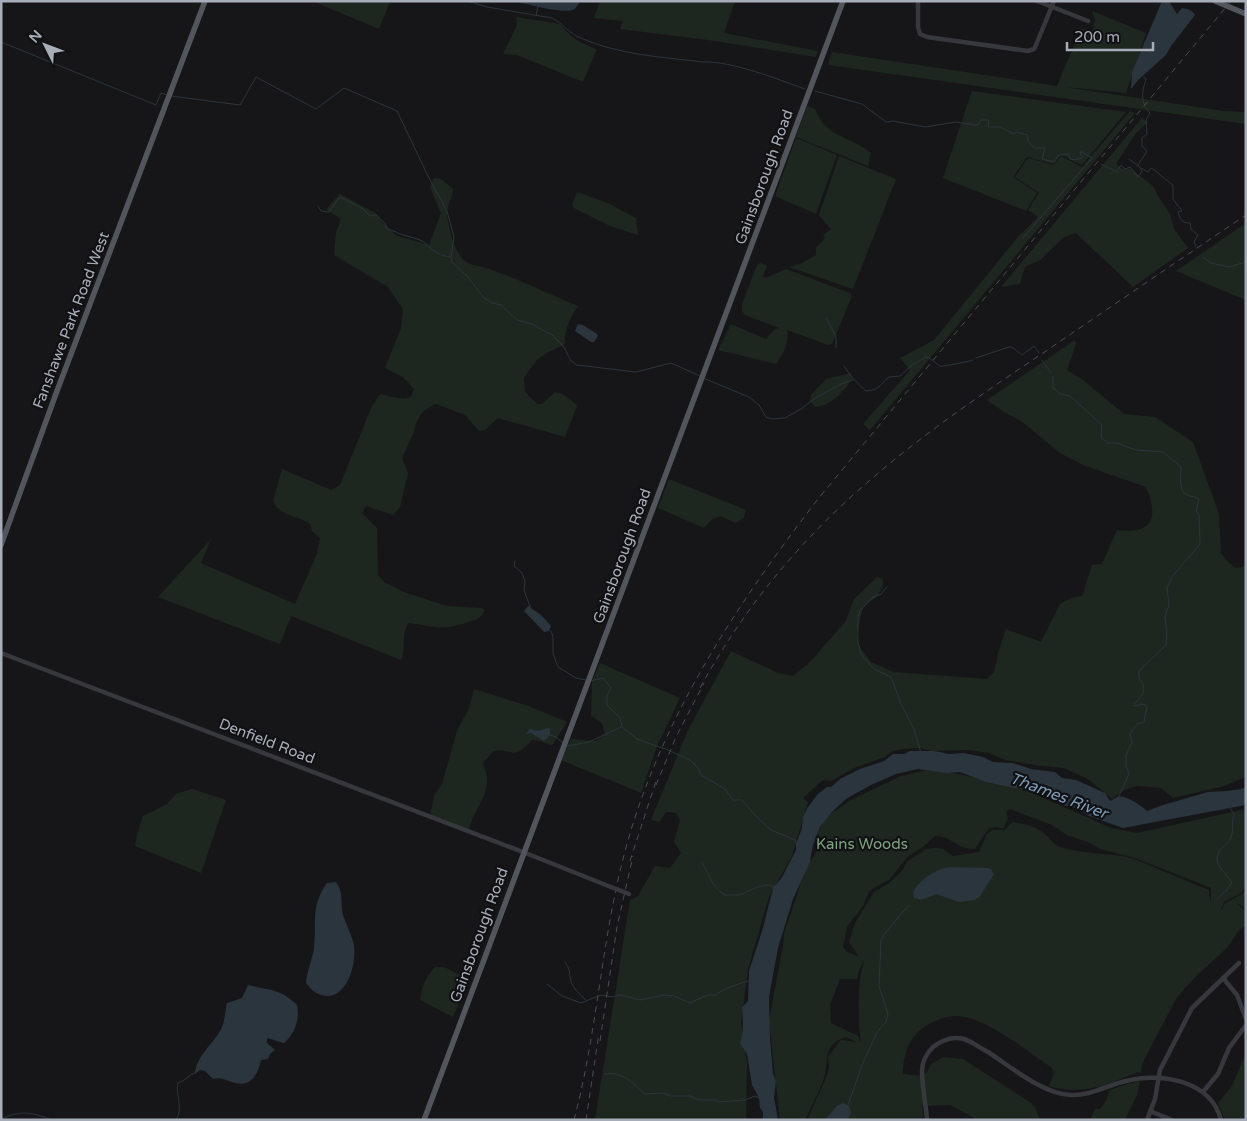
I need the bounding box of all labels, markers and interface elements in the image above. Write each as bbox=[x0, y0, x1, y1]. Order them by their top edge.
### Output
north arrow bbox=[20, 20, 70, 70]
scale bar bbox=[1067, 20, 1153, 52]
text: N bbox=[26, 27, 46, 47]
text: 200 m bbox=[1074, 28, 1120, 46]
street label: Gainsborough Road bbox=[731, 107, 797, 247]
street label: Fanshawe Park Road West bbox=[29, 229, 113, 411]
street label: Gainsborough Road bbox=[589, 486, 655, 626]
street label: Denfield Road bbox=[217, 714, 317, 768]
water label: Thames River bbox=[1007, 768, 1112, 824]
park label: Kains Woods bbox=[816, 835, 908, 853]
street label: Gainsborough Road bbox=[446, 865, 512, 1005]

